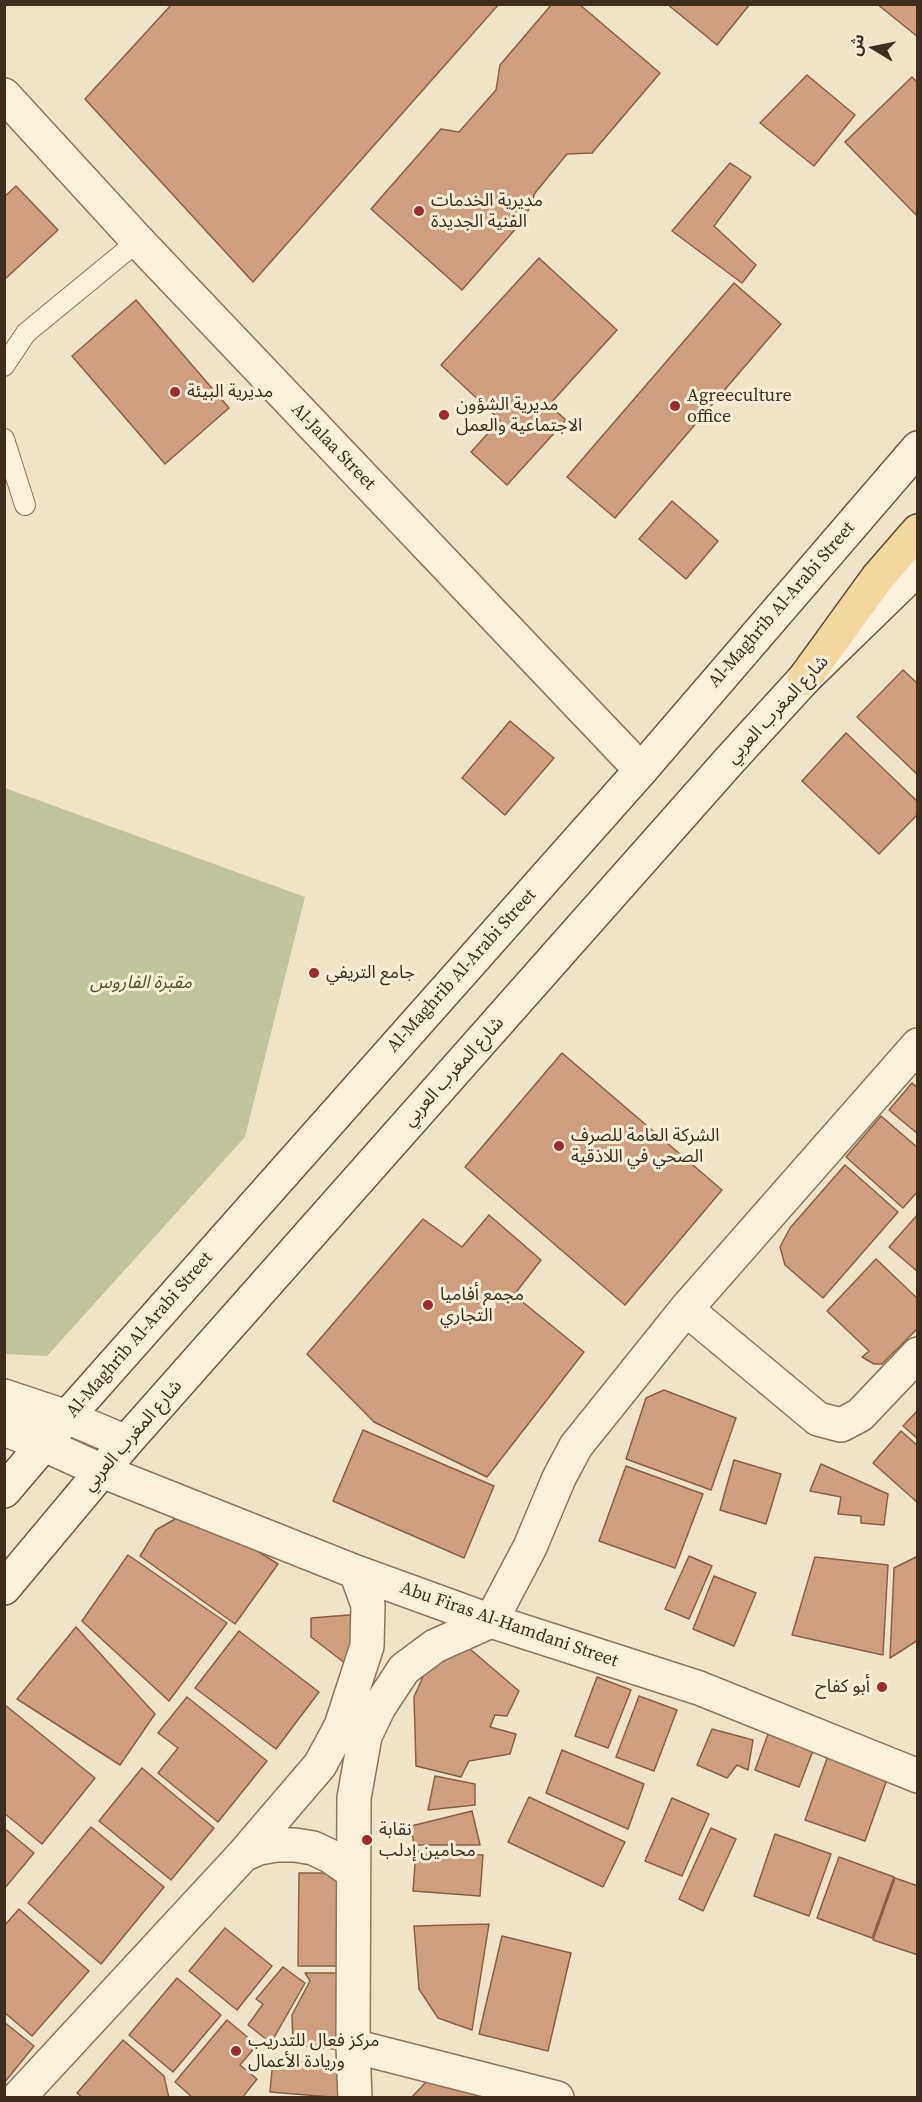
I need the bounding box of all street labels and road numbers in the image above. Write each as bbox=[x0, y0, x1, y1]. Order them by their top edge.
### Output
street label: Al-Jalaa Street bbox=[286, 399, 380, 495]
street label: Al-Maghrib Al-Arabi Street bbox=[704, 518, 860, 692]
street label: شارع المغرب العربي bbox=[722, 651, 834, 769]
street label: Al-Maghrib Al-Arabi Street bbox=[383, 885, 541, 1057]
street label: شارع المغرب العربي bbox=[399, 1013, 509, 1131]
street label: Al-Maghrib Al-Arabi Street bbox=[62, 1248, 218, 1422]
street label: شارع المغرب العربي bbox=[79, 1376, 187, 1496]
street label: Abu Firas Al-Hamdani Street bbox=[397, 1577, 621, 1673]

